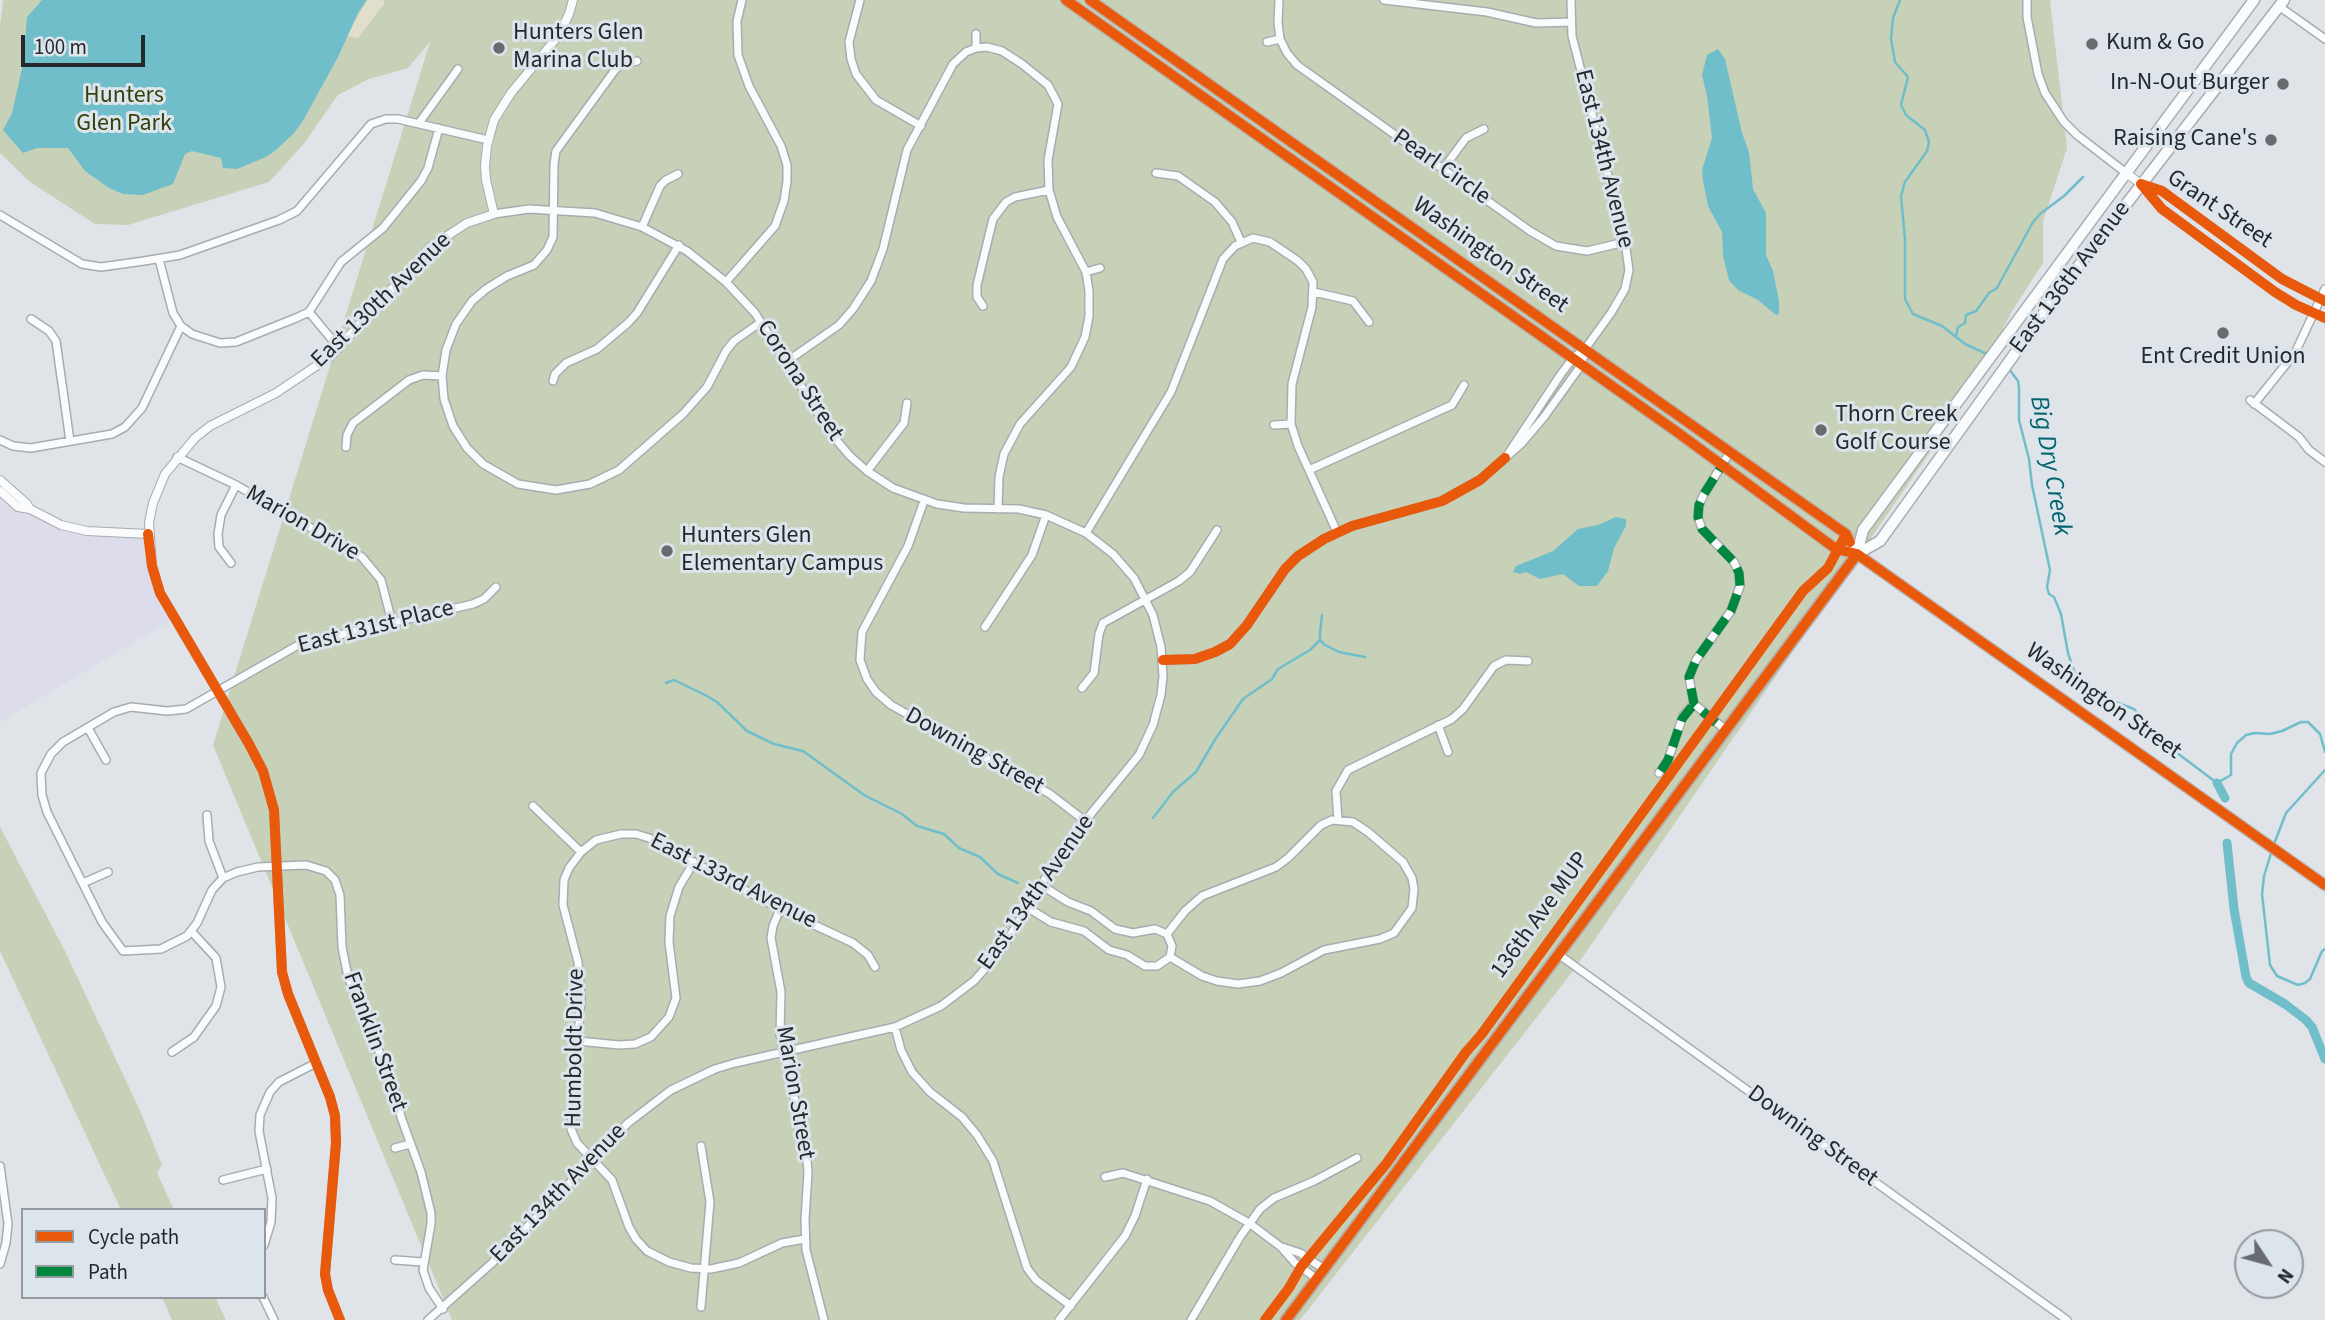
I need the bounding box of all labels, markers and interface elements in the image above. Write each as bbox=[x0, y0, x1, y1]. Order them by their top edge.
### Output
place label: Hunters Glen Marina Club bbox=[513, 20, 644, 76]
scale bar bbox=[24, 21, 149, 65]
place label: Kum & Go bbox=[2106, 30, 2205, 58]
text: 100 m bbox=[34, 32, 87, 62]
marker: Kum & Go bbox=[2084, 36, 2100, 52]
marker: Hunters Glen Marina Club bbox=[491, 40, 507, 56]
street label: East 134th Avenue bbox=[1567, 67, 1639, 251]
place label: In-N-Out Burger bbox=[2110, 70, 2269, 98]
marker: In-N-Out Burger bbox=[2275, 76, 2291, 92]
park label: Hunters Glen Park bbox=[76, 83, 172, 139]
street label: Pearl Circle bbox=[1387, 124, 1495, 212]
place label: Raising Cane's bbox=[2113, 126, 2257, 154]
marker: Raising Cane's bbox=[2263, 132, 2279, 148]
street label: Grant Street bbox=[2161, 164, 2277, 256]
street label: Washington Street bbox=[1407, 192, 1573, 320]
street label: East 136th Avenue bbox=[2004, 196, 2138, 360]
street label: East 130th Avenue bbox=[306, 227, 458, 375]
street label: Corona Street bbox=[749, 315, 849, 447]
marker: Ent Credit Union bbox=[2215, 325, 2231, 341]
place label: Ent Credit Union bbox=[2140, 344, 2306, 372]
water label: Big Dry Creek bbox=[2021, 394, 2077, 538]
place label: Thorn Creek Golf Course bbox=[1835, 402, 1958, 458]
marker: Thorn Creek Golf Course bbox=[1813, 422, 1829, 438]
street label: Marion Drive bbox=[240, 480, 364, 568]
place label: Hunters Glen Elementary Campus bbox=[681, 523, 883, 579]
marker: Hunters Glen Elementary Campus bbox=[659, 543, 675, 559]
street label: East 131st Place bbox=[295, 595, 457, 661]
street label: Washington Street bbox=[2020, 638, 2186, 766]
street label: Downing Street bbox=[900, 702, 1048, 802]
street label: East 134th Avenue bbox=[973, 810, 1101, 976]
street label: East 133rd Avenue bbox=[645, 828, 821, 936]
street label: 136th Ave MUP bbox=[1486, 847, 1596, 985]
street label: Franklin Street bbox=[335, 968, 413, 1116]
street label: Humboldt Drive bbox=[560, 968, 592, 1128]
street label: Marion Street bbox=[768, 1024, 820, 1162]
street label: Downing Street bbox=[1741, 1080, 1883, 1194]
street label: East 134th Avenue bbox=[485, 1118, 633, 1270]
legend bbox=[21, 1208, 266, 1299]
text: Cycle path bbox=[88, 1222, 179, 1252]
north arrow bbox=[2234, 1229, 2304, 1299]
text: Path bbox=[88, 1257, 128, 1287]
text: N bbox=[2270, 1262, 2299, 1289]

